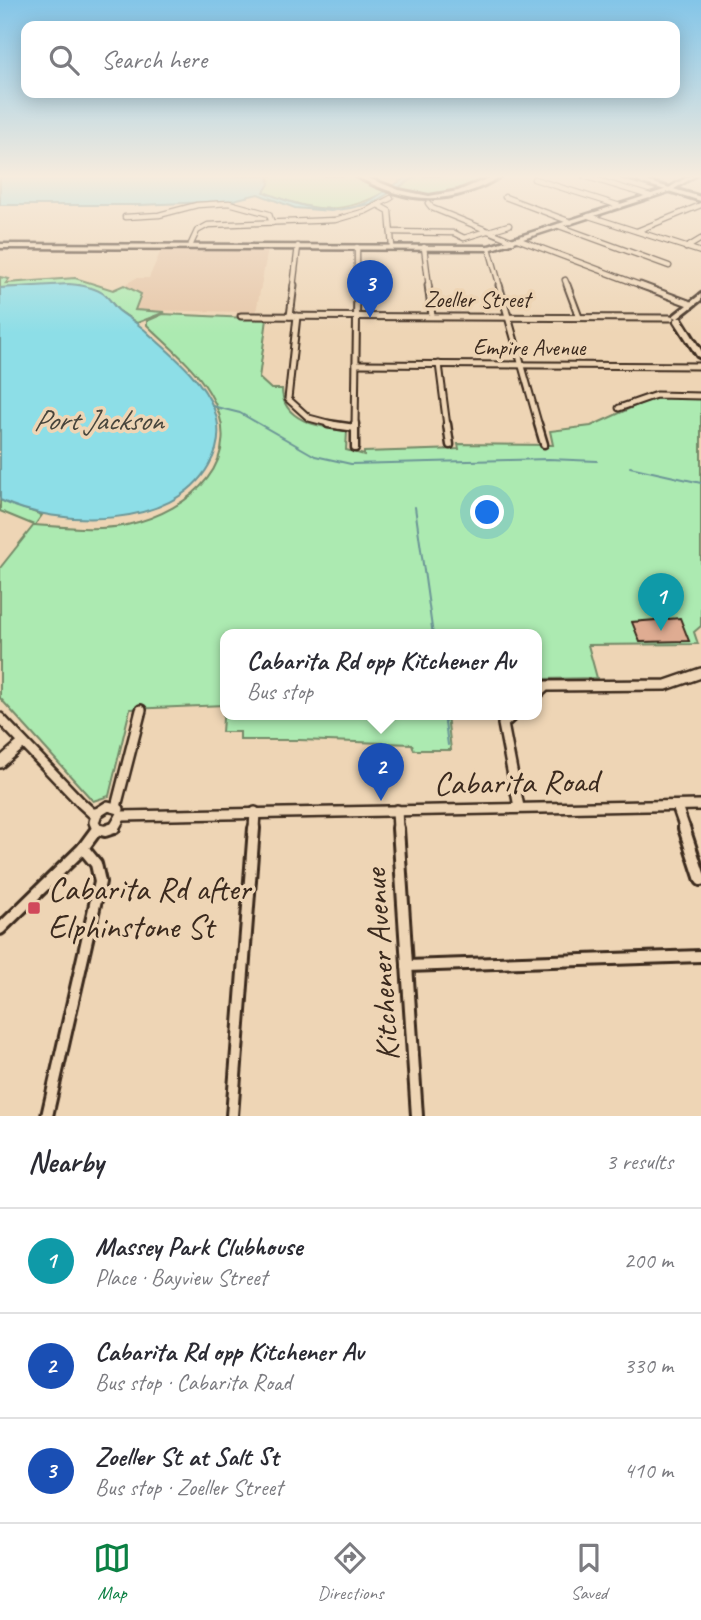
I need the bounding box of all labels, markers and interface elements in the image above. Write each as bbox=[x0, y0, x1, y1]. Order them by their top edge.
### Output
search box bbox=[21, 21, 680, 98]
icon: search bbox=[45, 41, 83, 79]
text: Search here bbox=[101, 43, 207, 76]
pin: 3 bbox=[347, 260, 393, 318]
street label: Zoeller Street bbox=[424, 285, 533, 314]
street label: Empire Avenue bbox=[473, 333, 587, 362]
water label: Port Jackson bbox=[33, 401, 165, 439]
your location bbox=[470, 495, 504, 529]
pin: 1 bbox=[638, 573, 684, 631]
popup bbox=[220, 629, 542, 720]
text: Cabarita Rd opp Kitchener Av bbox=[247, 644, 515, 677]
text: Bus stop bbox=[247, 677, 313, 706]
pin: 2 bbox=[358, 743, 404, 801]
street label: Cabarita Road bbox=[433, 759, 604, 804]
street label: Kitchener Avenue bbox=[353, 865, 409, 1063]
place label: Cabarita Rd after Elphinstone St bbox=[48, 868, 252, 948]
marker: Cabarita Rd after Elphinstone St bbox=[26, 900, 42, 916]
text: Nearby bbox=[28, 1143, 104, 1181]
text: 3 results bbox=[606, 1147, 673, 1176]
text: Massey Park Clubhouse bbox=[95, 1230, 302, 1263]
text: 1 bbox=[46, 1246, 56, 1275]
text: 200 m bbox=[624, 1246, 673, 1275]
text: Place · Bayview Street bbox=[95, 1263, 267, 1292]
text: Cabarita Rd opp Kitchener Av bbox=[95, 1335, 363, 1368]
text: 2 bbox=[46, 1351, 56, 1380]
text: 330 m bbox=[624, 1351, 673, 1380]
text: Bus stop · Cabarita Road bbox=[95, 1368, 291, 1397]
text: Zoeller St at Salt St bbox=[95, 1440, 278, 1473]
text: 3 bbox=[46, 1456, 56, 1485]
text: 410 m bbox=[624, 1456, 673, 1485]
text: Bus stop · Zoeller Street bbox=[95, 1473, 283, 1502]
tab: Map bbox=[93, 1539, 131, 1605]
tab: Directions bbox=[317, 1539, 384, 1605]
tab: Saved bbox=[570, 1539, 608, 1605]

